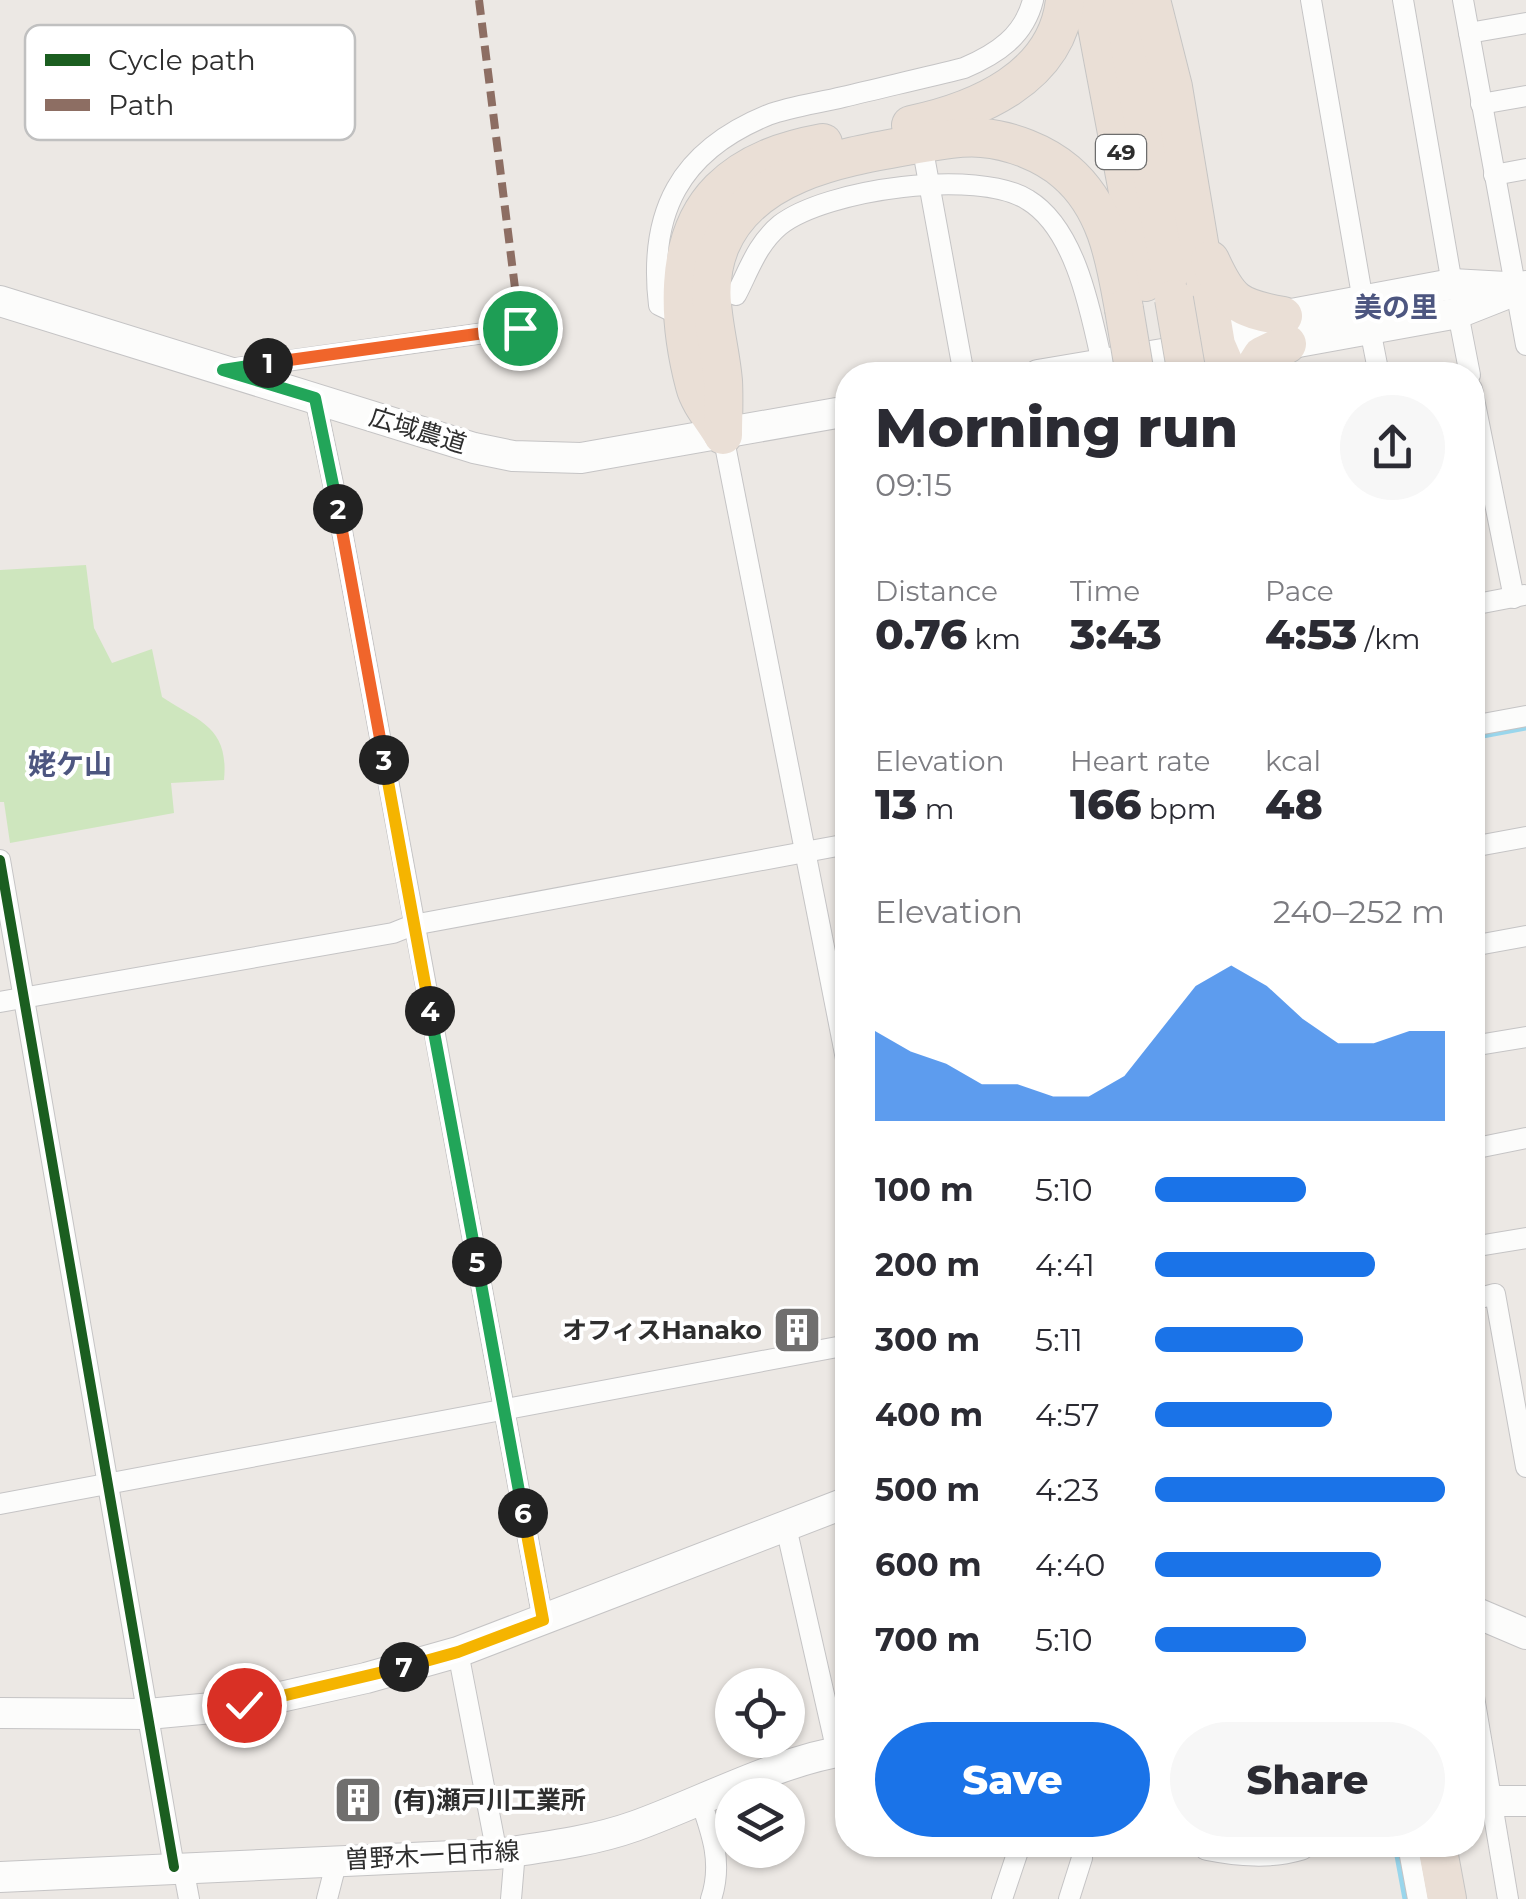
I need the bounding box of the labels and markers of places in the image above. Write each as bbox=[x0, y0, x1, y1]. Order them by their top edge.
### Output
pin bbox=[478, 286, 563, 371]
pin: 1 bbox=[243, 338, 293, 388]
pin: 2 bbox=[313, 484, 363, 534]
pin: 3 bbox=[359, 735, 409, 785]
pin: 4 bbox=[405, 986, 455, 1036]
pin: 5 bbox=[452, 1237, 502, 1287]
building icon: オフィスHanako bbox=[771, 1304, 823, 1356]
place label: オフィスHanako bbox=[562, 1315, 762, 1345]
pin: 6 bbox=[498, 1488, 548, 1538]
pin: 7 bbox=[379, 1642, 429, 1692]
pin bbox=[202, 1663, 287, 1748]
building icon: (有)瀬戸川工業所 bbox=[332, 1774, 384, 1826]
place label: (有)瀬戸川工業所 bbox=[393, 1785, 586, 1815]

